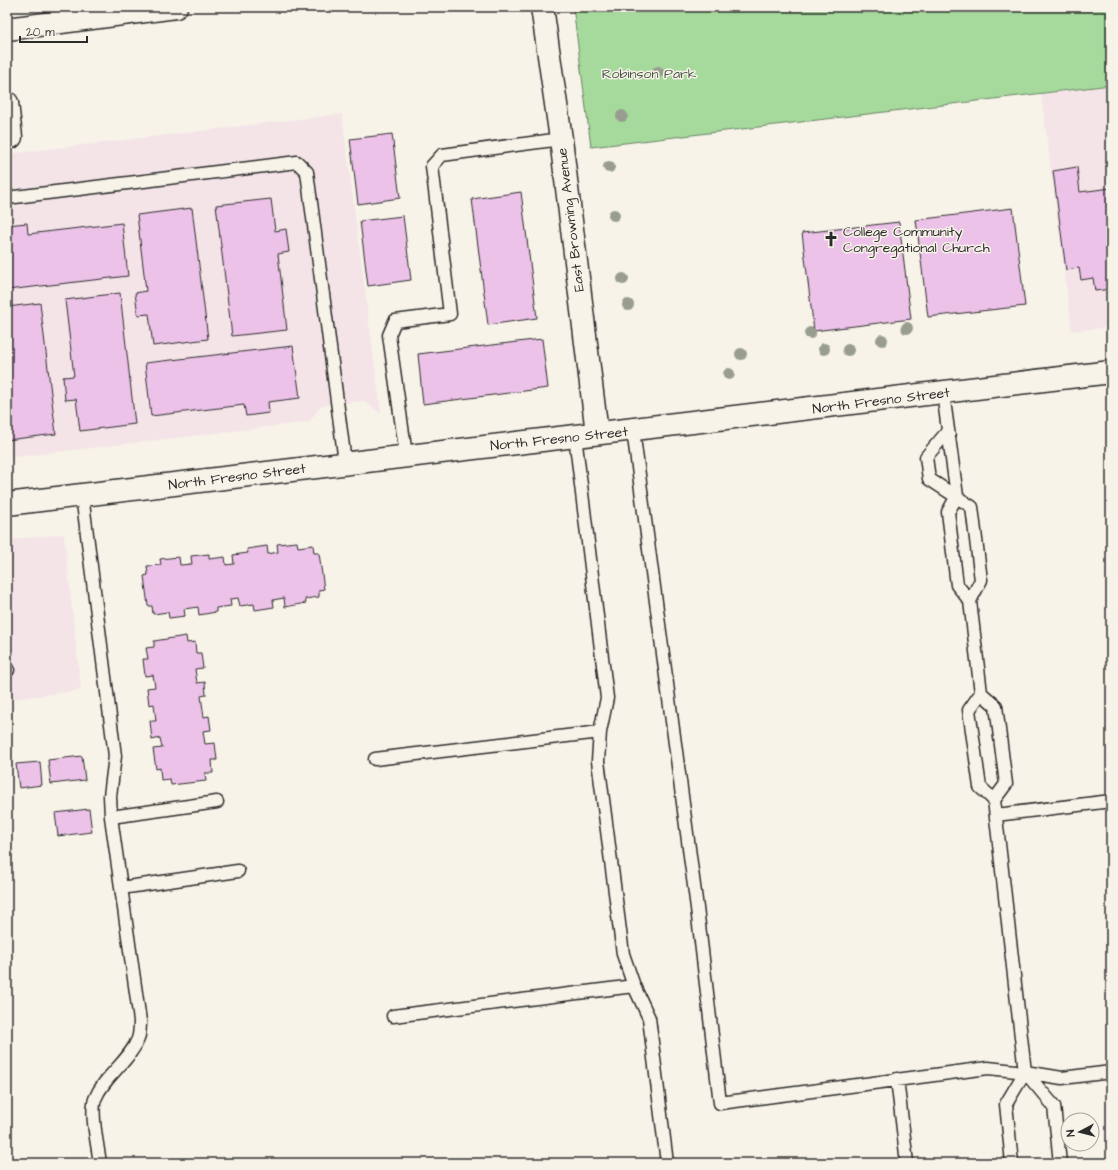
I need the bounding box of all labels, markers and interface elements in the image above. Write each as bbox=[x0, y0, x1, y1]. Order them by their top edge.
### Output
scale bar bbox=[20, 18, 87, 44]
text: 20 m bbox=[26, 24, 55, 41]
park label: Robinson Park bbox=[602, 64, 697, 84]
street label: East Browning Avenue bbox=[552, 146, 590, 293]
place label: College Community Congregational Church bbox=[843, 222, 990, 258]
church icon: College Community Congregational Church bbox=[822, 230, 840, 248]
street label: North Fresno Street bbox=[811, 383, 951, 419]
street label: North Fresno Street bbox=[489, 422, 629, 456]
street label: North Fresno Street bbox=[167, 459, 307, 495]
north arrow bbox=[1060, 1112, 1100, 1152]
text: N bbox=[1063, 1129, 1078, 1137]

